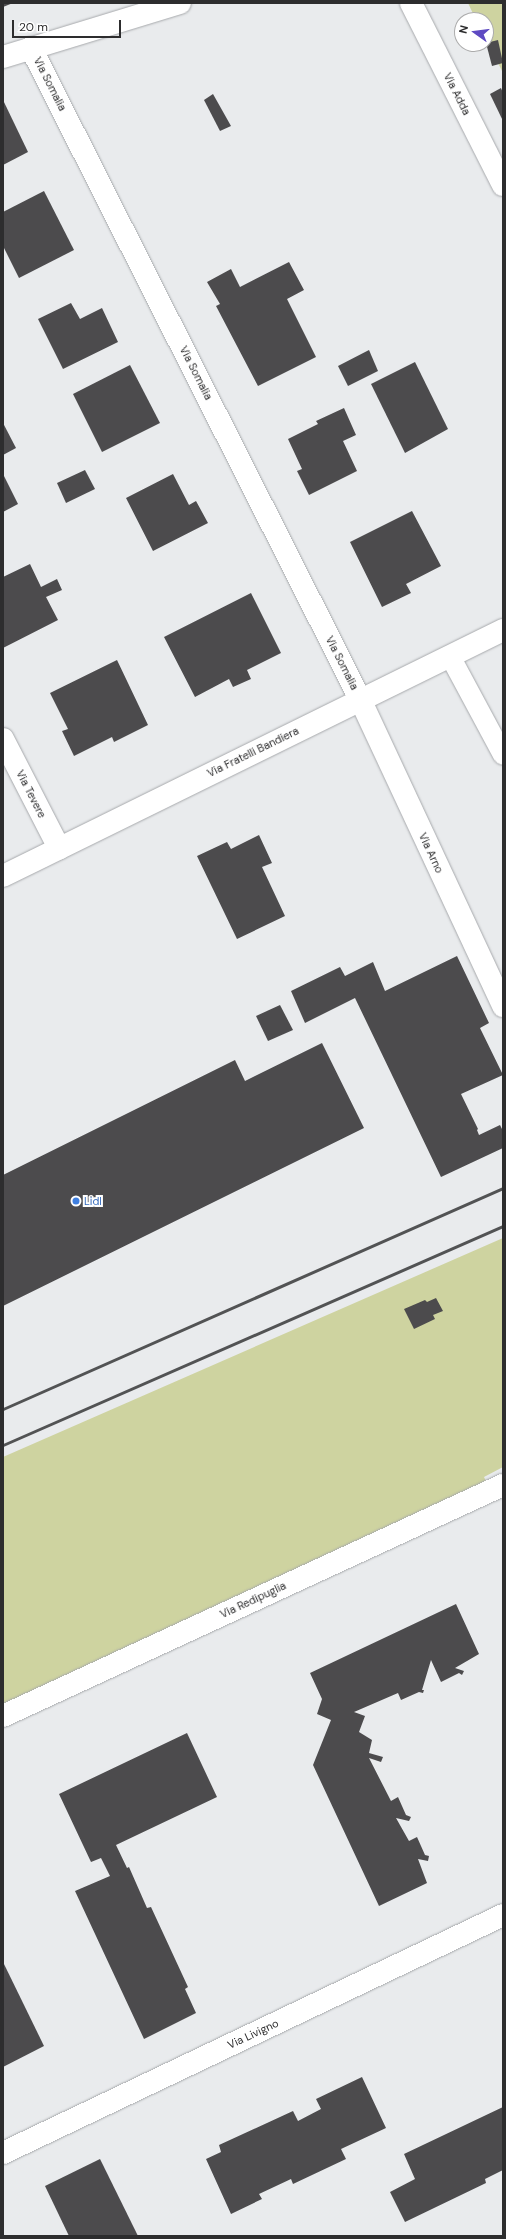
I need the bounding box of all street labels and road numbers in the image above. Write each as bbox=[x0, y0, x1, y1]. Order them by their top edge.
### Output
street label: Via Somalia bbox=[31, 55, 69, 113]
street label: Via Adda bbox=[441, 71, 473, 117]
street label: Via Somalia bbox=[177, 344, 215, 402]
street label: Via Somalia bbox=[323, 634, 361, 692]
street label: Via Fratelli Bandiera bbox=[205, 724, 301, 780]
street label: Via Tevere bbox=[13, 768, 49, 820]
street label: Via Arno bbox=[416, 831, 446, 875]
street label: Via Redipuglia bbox=[218, 1579, 288, 1621]
street label: Via Livigno bbox=[225, 2016, 281, 2052]

